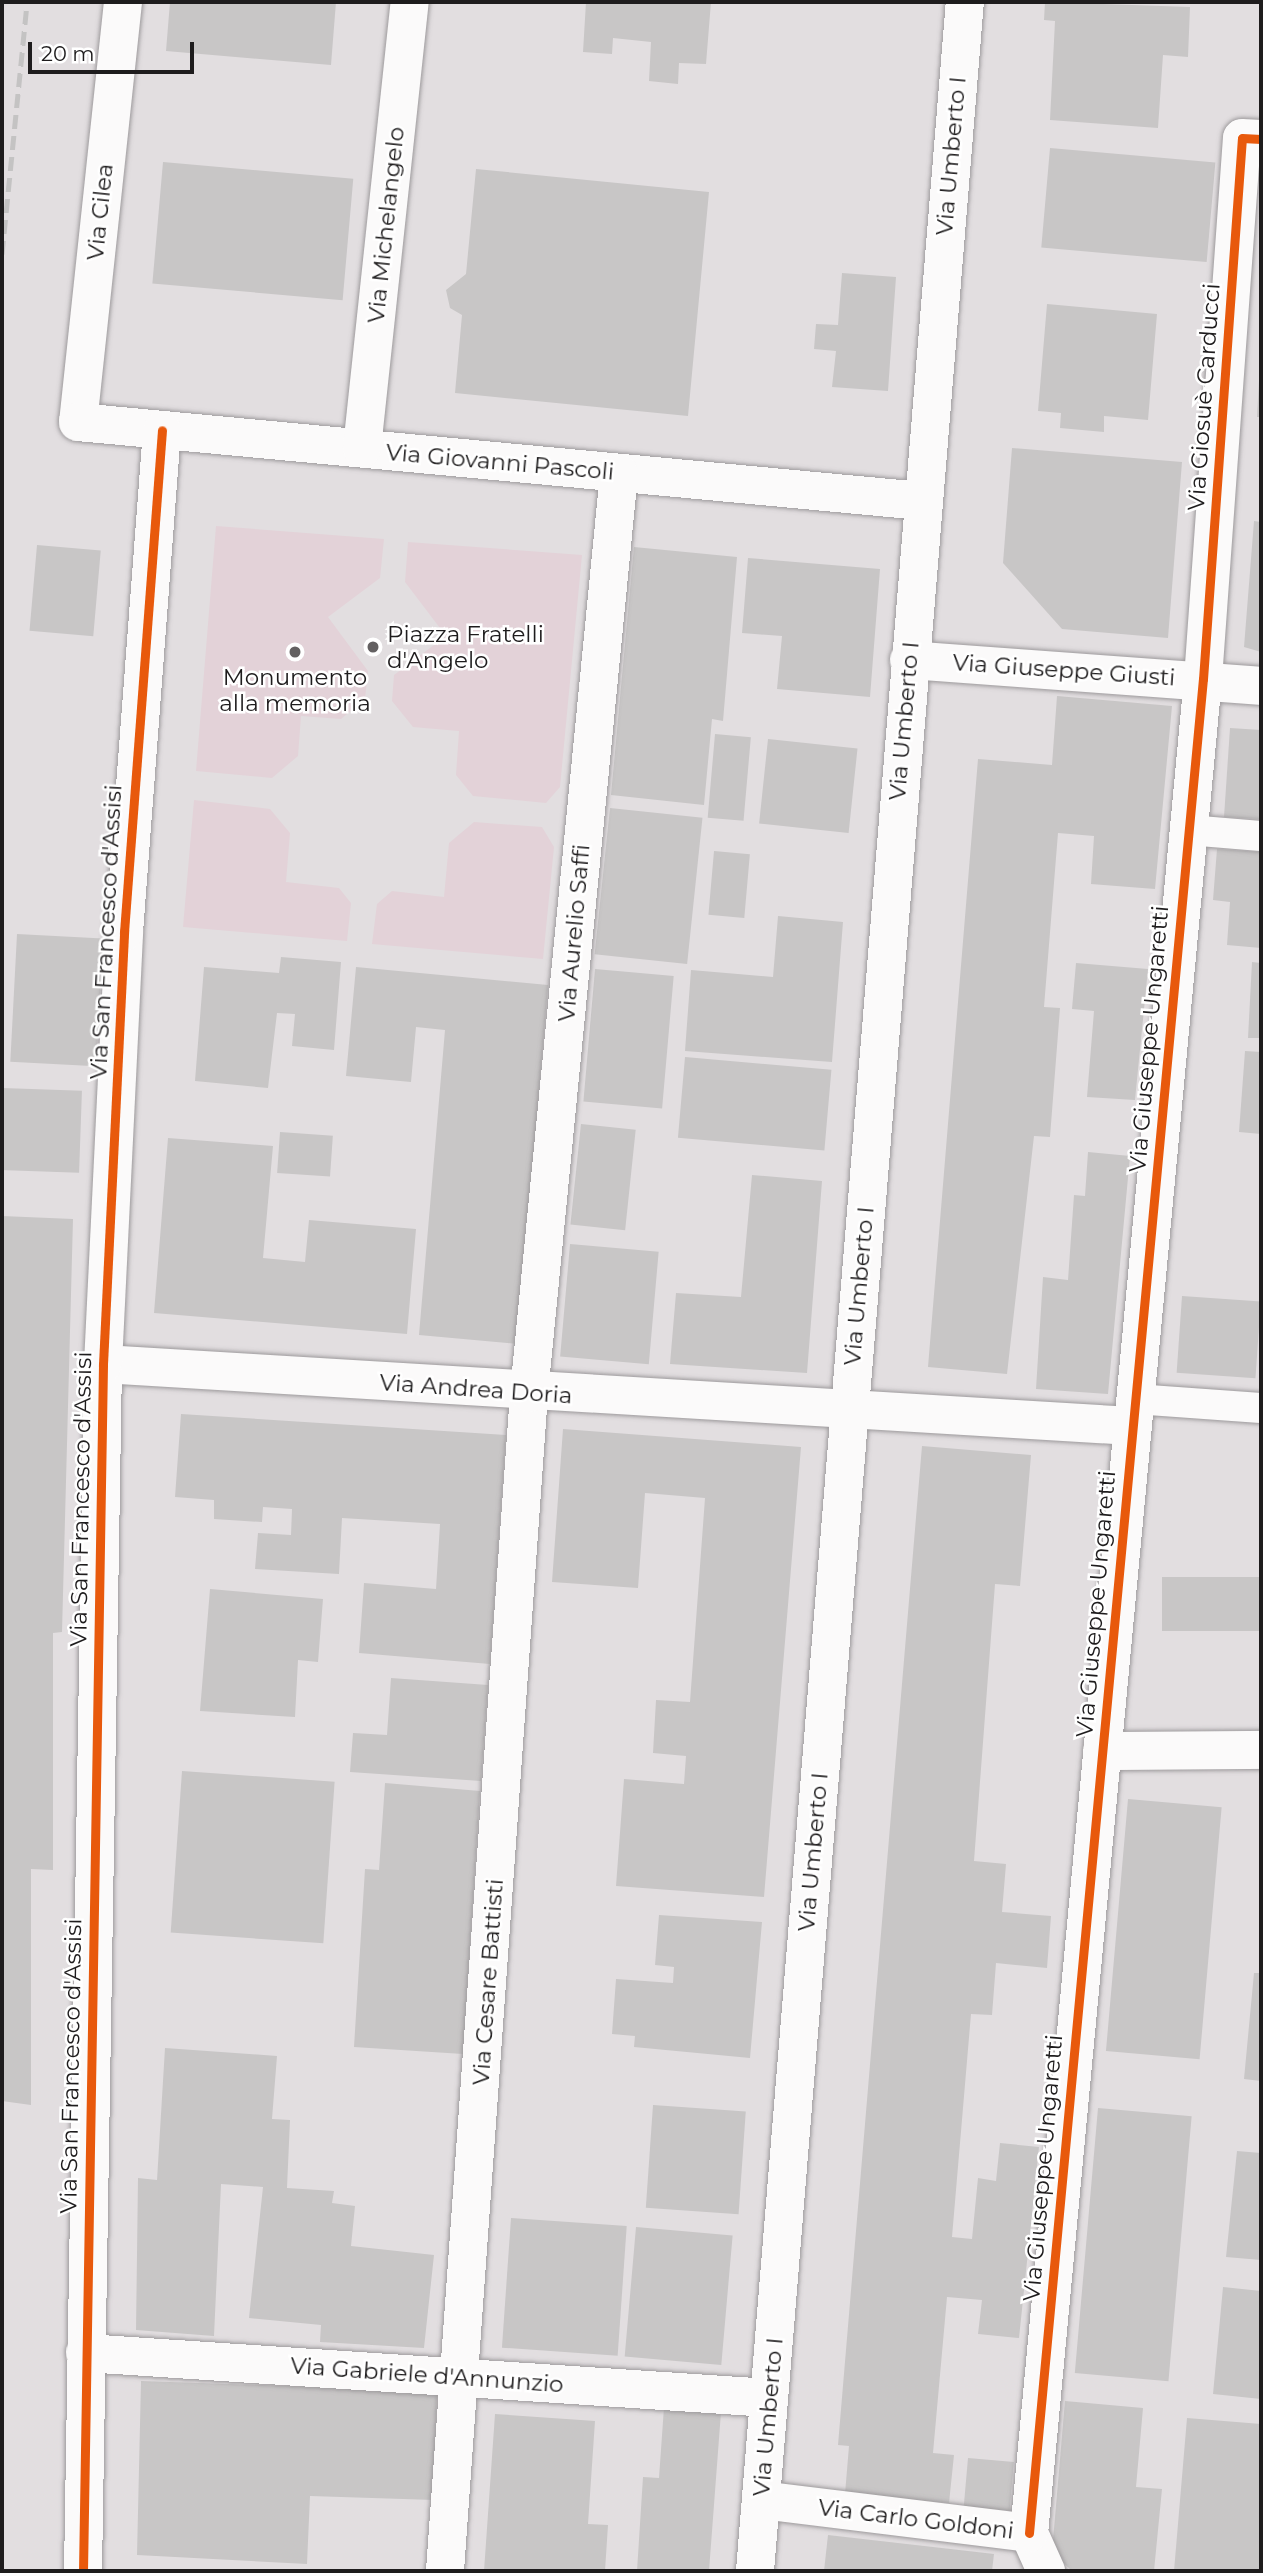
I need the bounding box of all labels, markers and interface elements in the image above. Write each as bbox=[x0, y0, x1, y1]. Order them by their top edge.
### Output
scale bar bbox=[32, 28, 198, 72]
text: 20 m bbox=[41, 41, 95, 66]
street label: Via Umberto I bbox=[930, 75, 972, 237]
street label: Via Michelangelo bbox=[362, 125, 410, 325]
street label: Via Cilea bbox=[81, 162, 119, 262]
street label: Via Giosuè Carducci bbox=[1182, 282, 1226, 512]
street label: Via Giovanni Pascoli bbox=[385, 438, 615, 486]
place label: Piazza Fratelli d'Angelo bbox=[387, 620, 544, 674]
marker: Piazza Fratelli d'Angelo bbox=[365, 639, 381, 655]
street label: Via Umberto I bbox=[883, 640, 925, 802]
marker: Monumento alla memoria bbox=[287, 644, 303, 660]
street label: Via Giuseppe Giusti bbox=[952, 648, 1176, 692]
place label: Monumento alla memoria bbox=[219, 663, 371, 717]
street label: Via San Francesco d'Assisi bbox=[84, 784, 128, 1080]
street label: Via Aurelio Saffi bbox=[552, 843, 596, 1023]
street label: Via Giuseppe Ungaretti bbox=[1124, 905, 1174, 1173]
street label: Via Umberto I bbox=[838, 1205, 880, 1367]
street label: Via San Francesco d'Assisi bbox=[65, 1351, 97, 1647]
street label: Via Andrea Doria bbox=[379, 1368, 573, 1410]
street label: Via Giuseppe Ungaretti bbox=[1071, 1470, 1121, 1738]
street label: Via Umberto I bbox=[792, 1771, 834, 1933]
street label: Via Cesare Battisti bbox=[467, 1878, 509, 2086]
street label: Via San Francesco d'Assisi bbox=[55, 1918, 87, 2214]
street label: Via Giuseppe Ungaretti bbox=[1018, 2034, 1068, 2302]
street label: Via Umberto I bbox=[747, 2336, 789, 2498]
street label: Via Gabriele d'Annunzio bbox=[289, 2352, 565, 2398]
street label: Via Carlo Goldoni bbox=[817, 2493, 1015, 2545]

